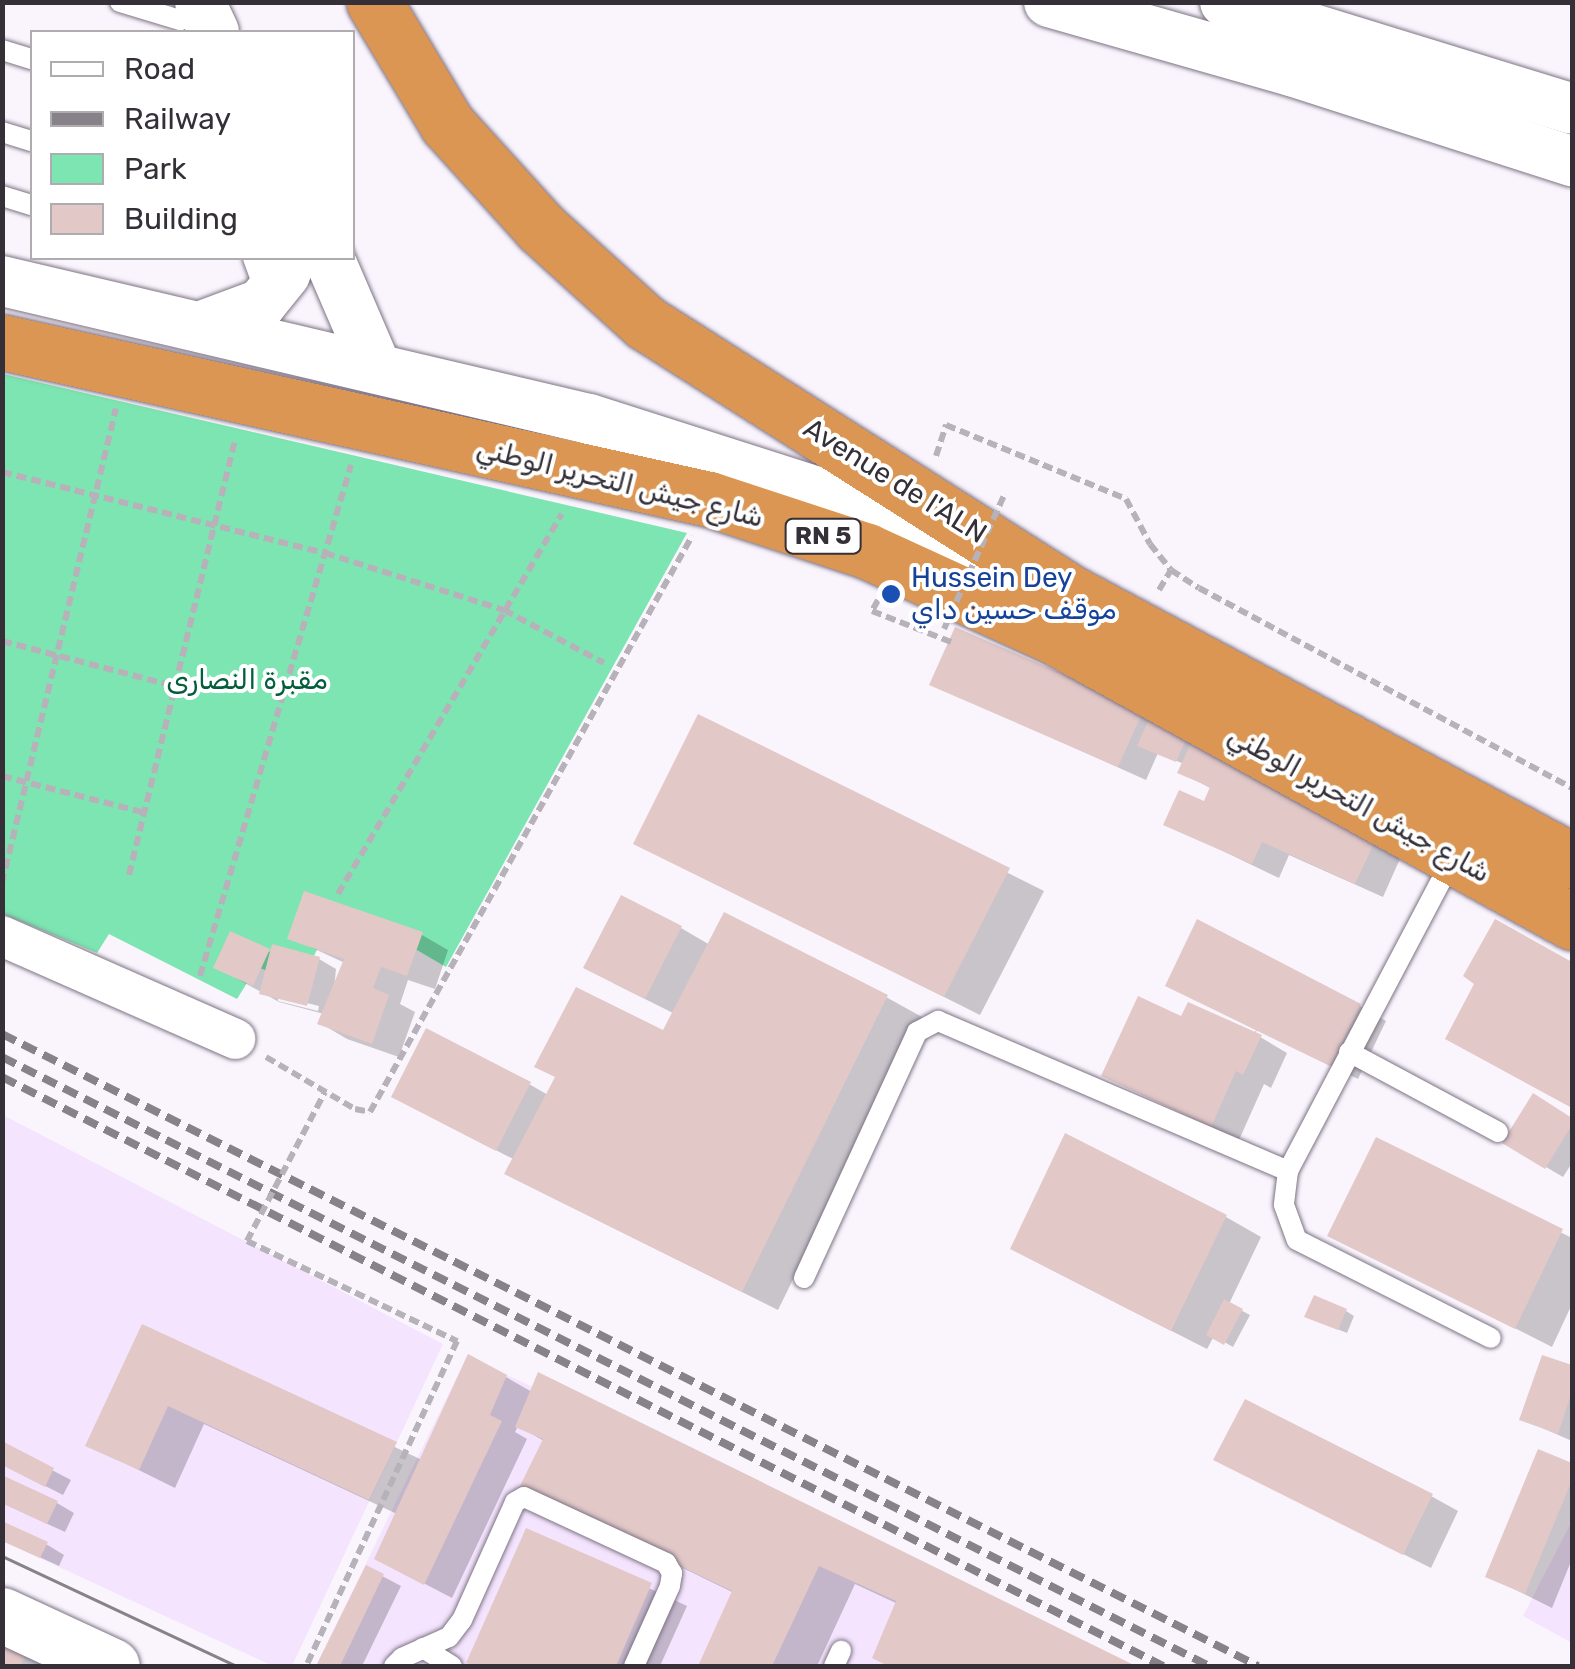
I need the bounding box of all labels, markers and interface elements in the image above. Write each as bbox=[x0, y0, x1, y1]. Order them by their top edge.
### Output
legend bbox=[30, 30, 355, 260]
text: Road bbox=[124, 51, 195, 87]
text: Railway bbox=[124, 101, 231, 137]
text: Park bbox=[124, 151, 186, 187]
text: Building bbox=[124, 201, 238, 237]
street label: Avenue de l'ALN bbox=[797, 411, 993, 551]
street label: شارع جيش التحرير الوطني bbox=[473, 431, 767, 535]
road number: RN 5 bbox=[783, 516, 863, 556]
place label: Hussein Dey موقف حسين داي bbox=[911, 561, 1116, 627]
marker: Hussein Dey موقف حسين داي bbox=[880, 583, 902, 605]
park label: مقبرة النصارى bbox=[166, 663, 328, 697]
street label: شارع جيش التحرير الوطني bbox=[1222, 718, 1496, 890]

